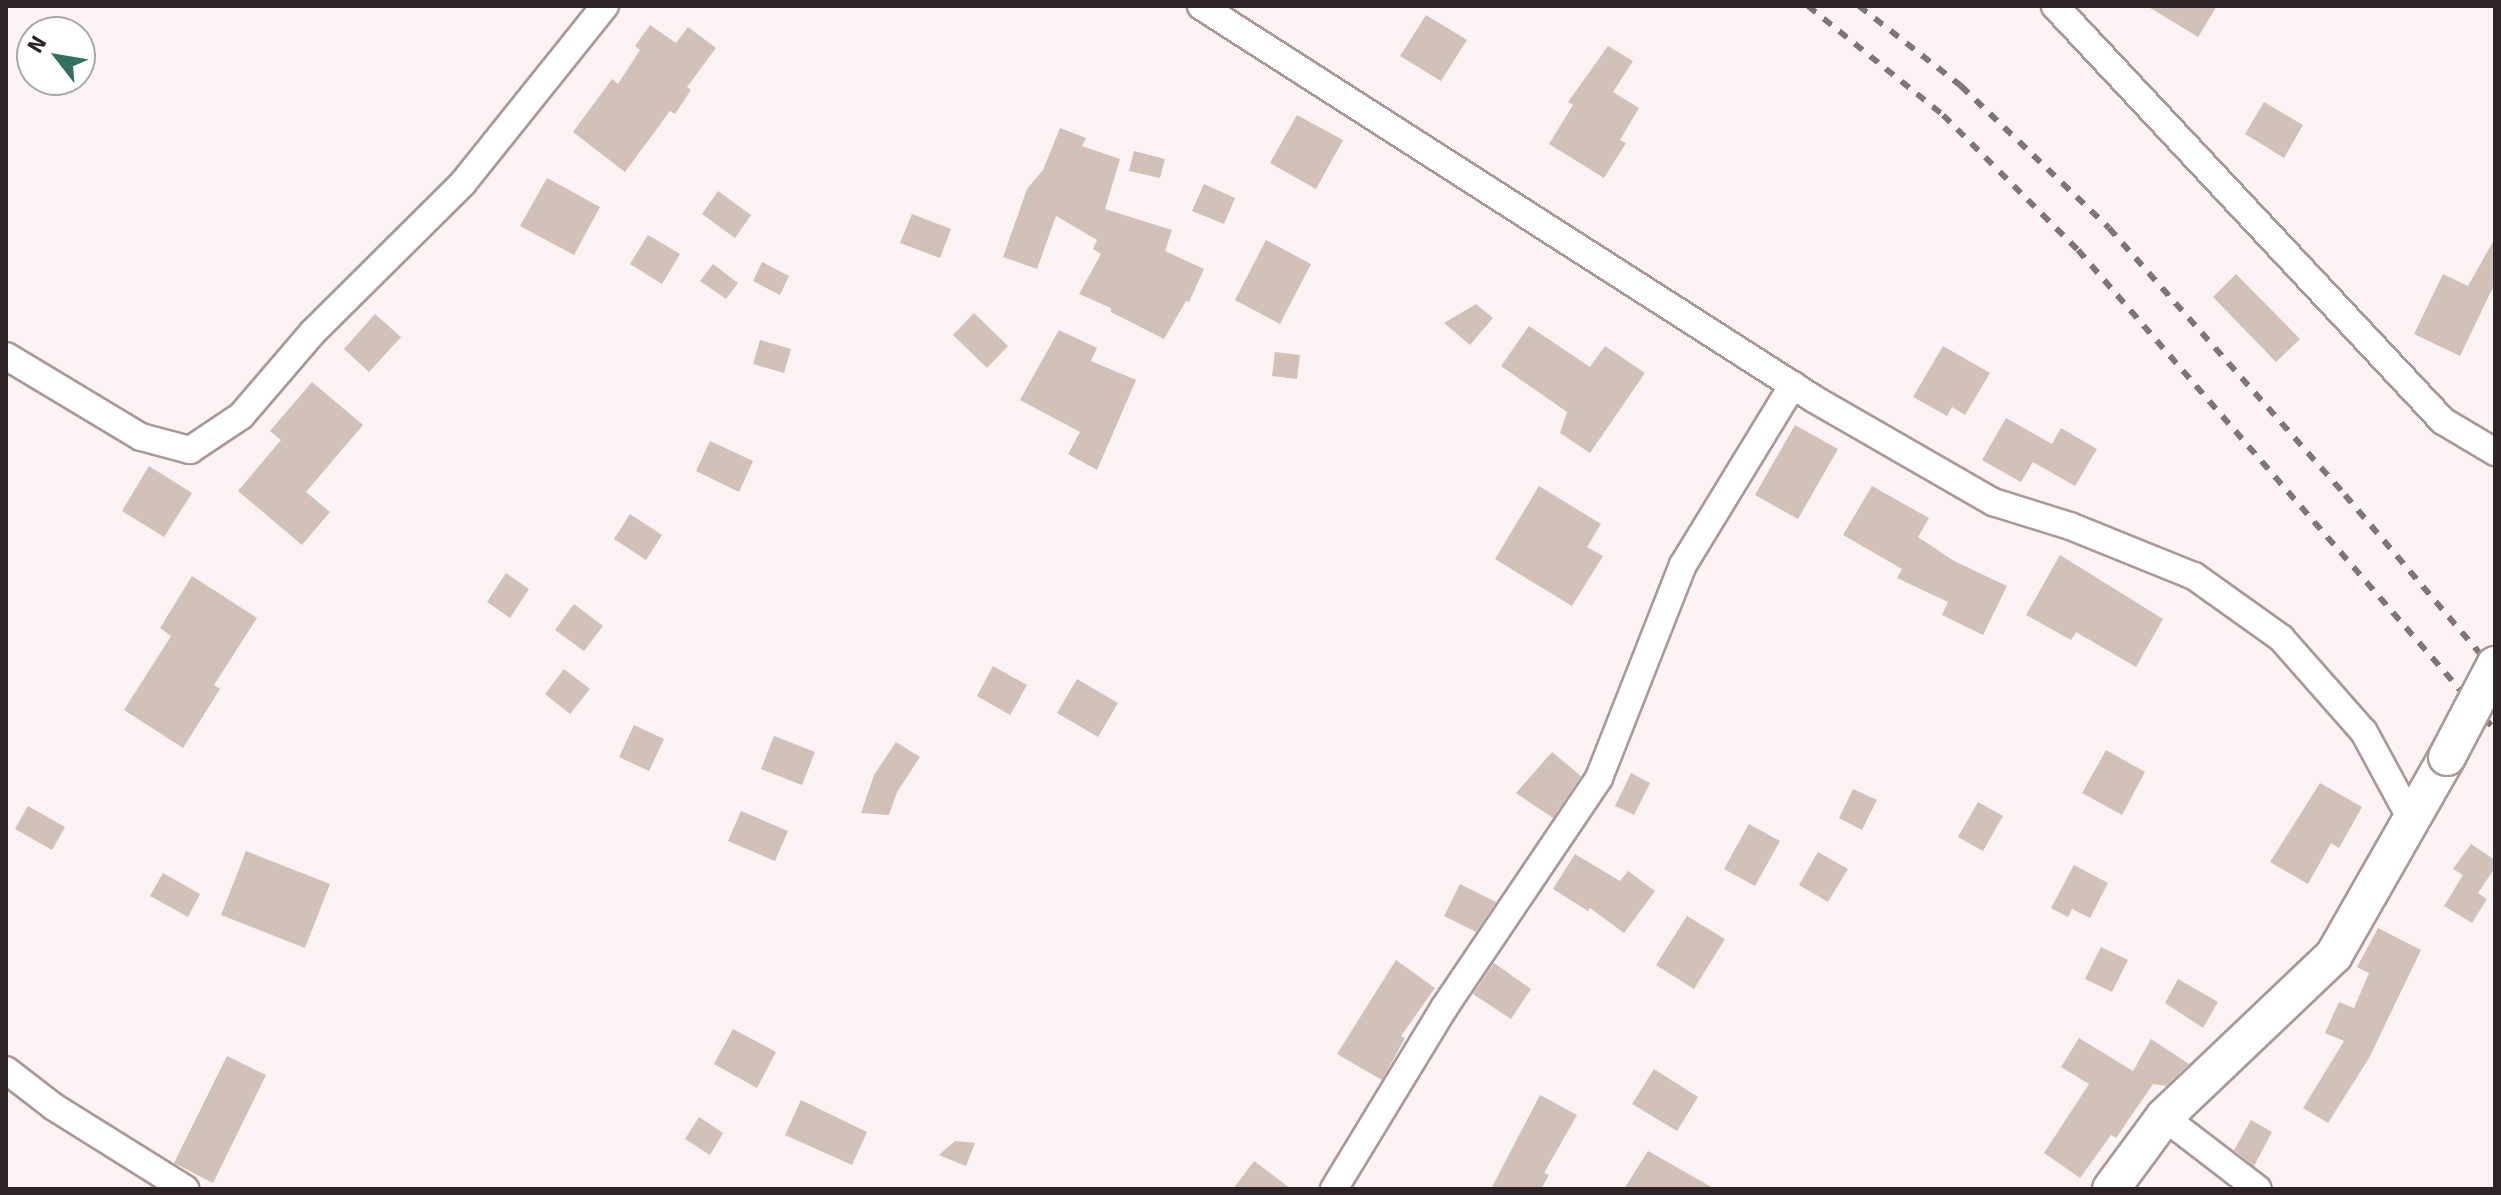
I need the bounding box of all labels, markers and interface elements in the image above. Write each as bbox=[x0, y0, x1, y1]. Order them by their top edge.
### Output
north arrow bbox=[16, 16, 96, 96]
text: N bbox=[21, 31, 52, 58]

